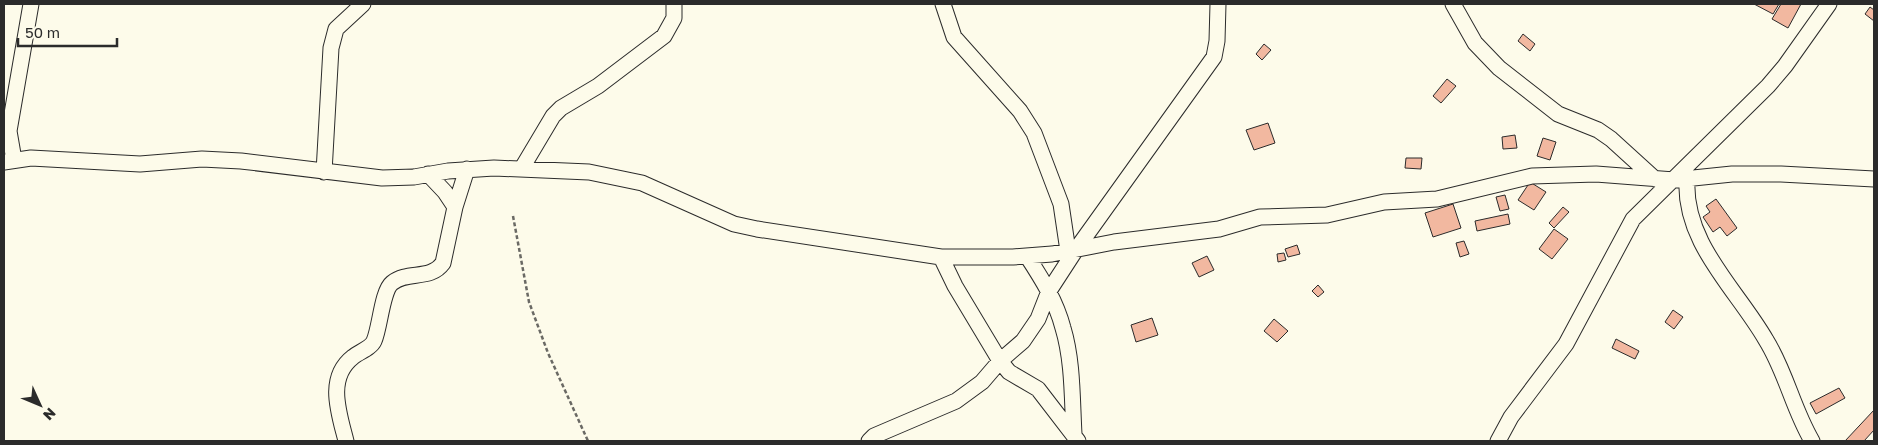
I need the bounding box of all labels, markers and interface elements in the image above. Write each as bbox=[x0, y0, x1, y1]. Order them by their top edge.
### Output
scale bar bbox=[18, 15, 116, 47]
text: 50 m bbox=[25, 23, 60, 41]
north arrow bbox=[15, 380, 65, 430]
text: N bbox=[40, 405, 60, 424]

